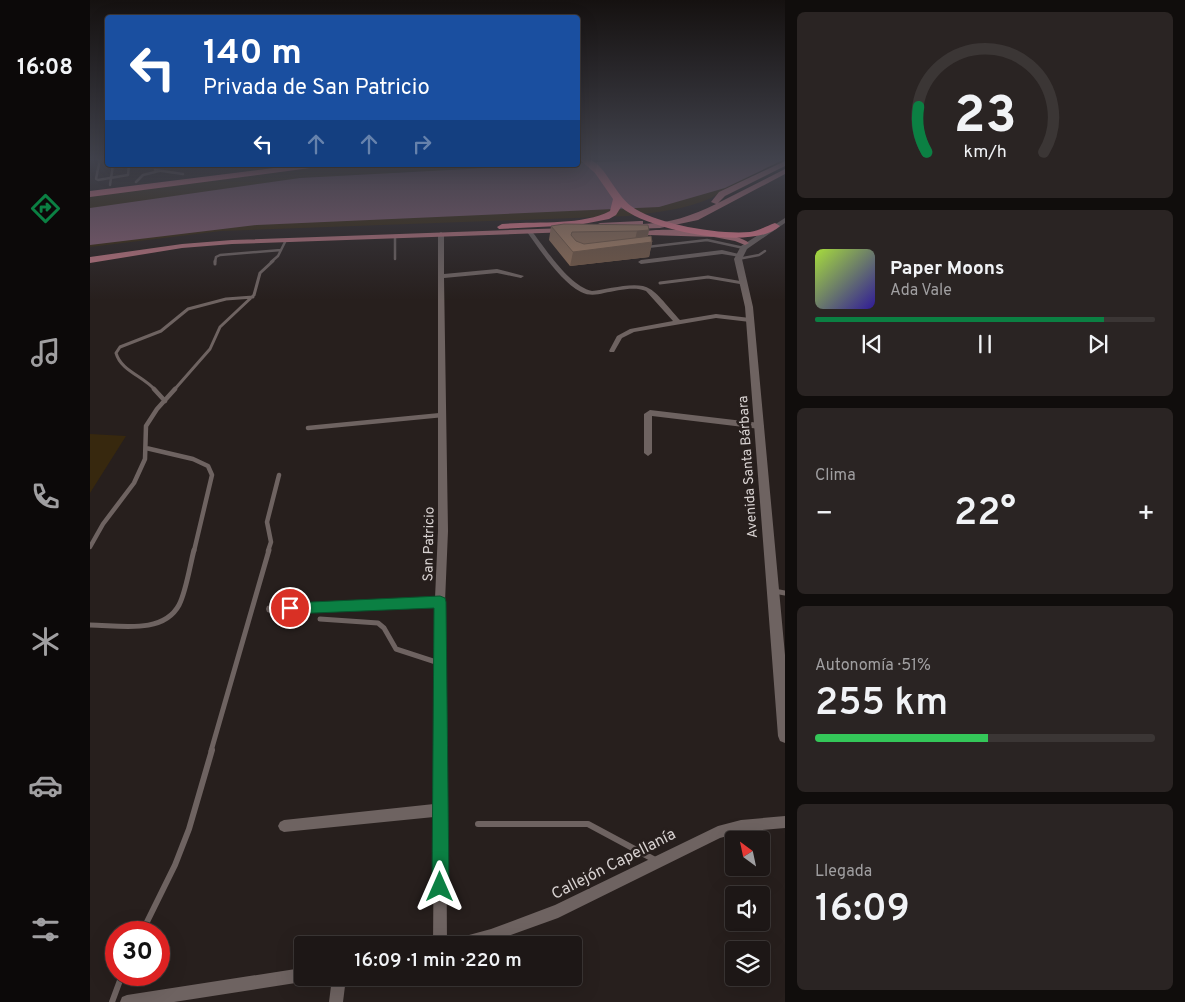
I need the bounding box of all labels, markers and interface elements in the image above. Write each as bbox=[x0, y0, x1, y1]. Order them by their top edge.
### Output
text: 140 m bbox=[203, 32, 302, 76]
icon: left bbox=[120, 35, 185, 100]
text: 16:08 bbox=[17, 55, 73, 82]
text: Privada de San Patricio bbox=[203, 75, 430, 102]
text: 23 bbox=[954, 85, 1016, 151]
icon: left bbox=[249, 130, 277, 158]
icon: ahead bbox=[302, 130, 330, 158]
icon: ahead bbox=[355, 130, 383, 158]
icon: right bbox=[408, 130, 436, 158]
text: km/h bbox=[963, 141, 1007, 164]
icon: directions bbox=[28, 191, 63, 226]
text: Paper Moons bbox=[890, 257, 1004, 281]
text: Ada Vale bbox=[890, 281, 952, 301]
icon: previous bbox=[858, 330, 886, 358]
icon: pause bbox=[971, 330, 999, 358]
icon: next bbox=[1084, 330, 1112, 358]
icon: music bbox=[28, 335, 63, 370]
street label: Avenida Santa Bárbara bbox=[735, 395, 762, 539]
text: Clima bbox=[815, 466, 856, 486]
icon: phone bbox=[28, 479, 63, 514]
text: 22° bbox=[954, 490, 1016, 539]
text: − bbox=[815, 497, 833, 533]
text: + bbox=[1137, 497, 1155, 533]
street label: San Patricio bbox=[420, 506, 439, 582]
pin bbox=[269, 587, 311, 629]
icon: arrive bbox=[276, 594, 304, 622]
icon: climate bbox=[28, 624, 63, 659]
text: Autonomía · 51% bbox=[815, 656, 931, 676]
text: 255 km bbox=[815, 680, 948, 729]
icon: car bbox=[28, 768, 63, 803]
street label: Callejón Capellanía bbox=[548, 825, 679, 905]
north arrow bbox=[725, 831, 770, 876]
map controls bbox=[725, 831, 770, 986]
position arrow bbox=[413, 860, 465, 912]
text: Llegada bbox=[815, 862, 872, 882]
button: sound bbox=[725, 886, 770, 931]
text: 16:09 bbox=[815, 886, 910, 935]
icon: filters bbox=[28, 912, 63, 947]
speed limit sign: 30 bbox=[105, 921, 170, 986]
button: layers bbox=[725, 941, 770, 986]
text: 16:09 · 1 min · 220 m bbox=[354, 949, 522, 973]

